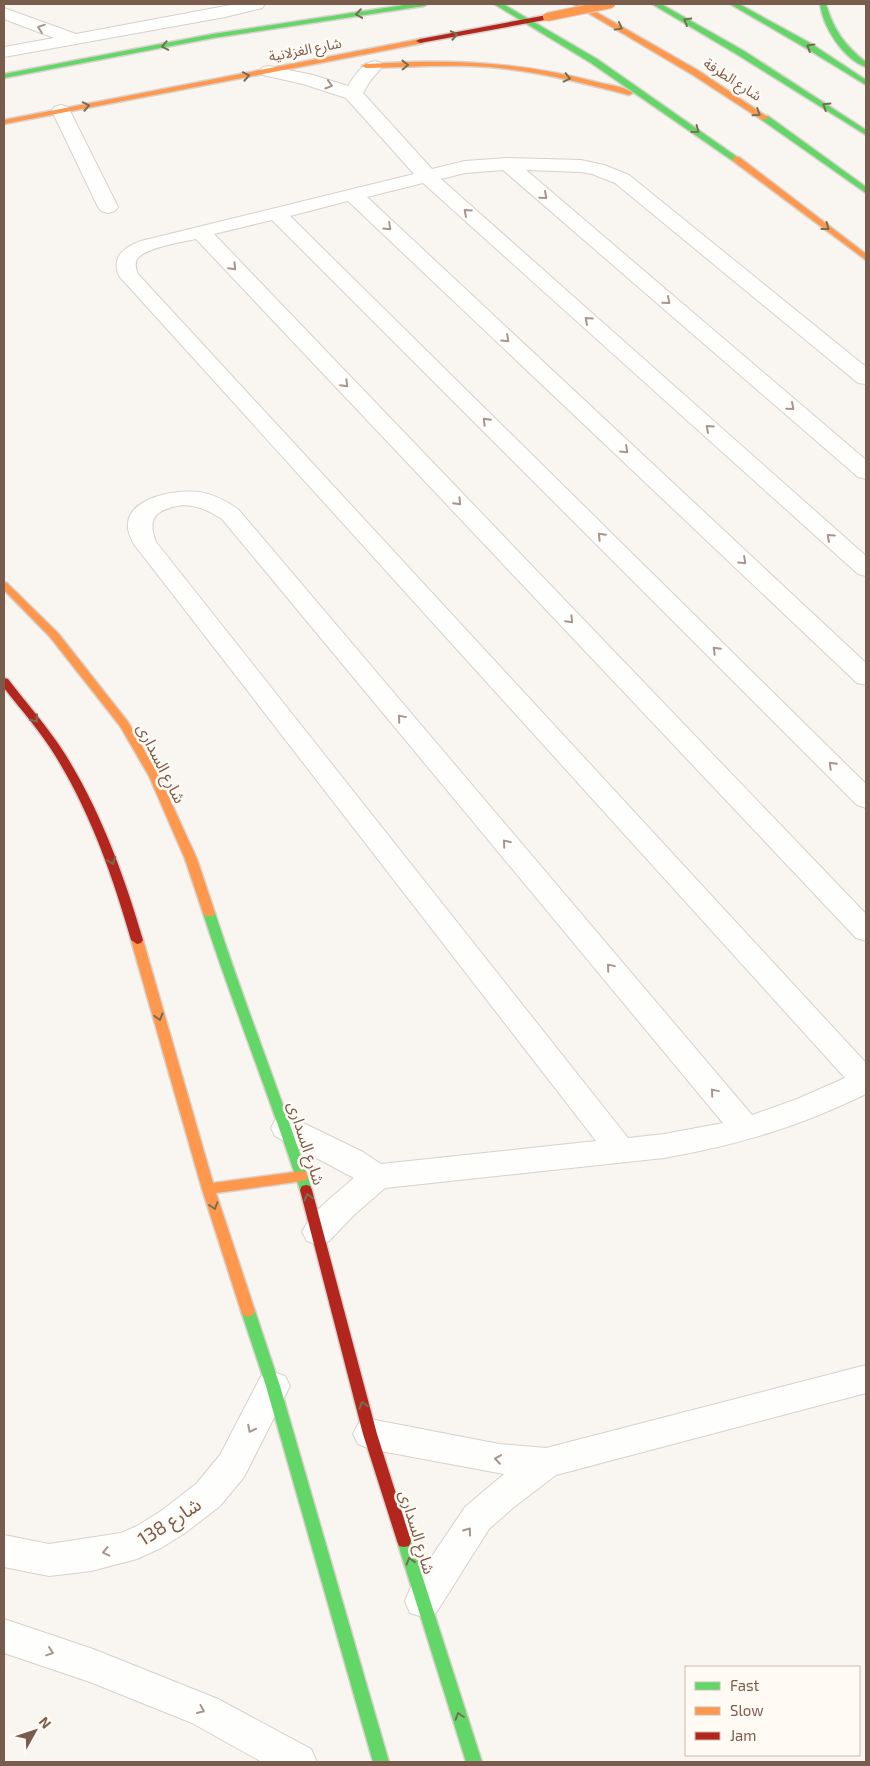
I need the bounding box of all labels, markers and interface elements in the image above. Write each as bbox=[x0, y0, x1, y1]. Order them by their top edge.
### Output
one-way arrow bbox=[354, 8, 362, 19]
one-way arrow bbox=[683, 18, 692, 28]
one-way arrow bbox=[614, 21, 623, 31]
one-way arrow bbox=[38, 24, 46, 34]
one-way arrow bbox=[450, 30, 459, 40]
street label: شارع الغزلانية bbox=[267, 34, 343, 67]
one-way arrow bbox=[161, 40, 170, 50]
one-way arrow bbox=[807, 44, 816, 54]
street label: شارع الطرفة bbox=[699, 54, 765, 106]
one-way arrow bbox=[401, 59, 409, 70]
one-way arrow bbox=[241, 71, 250, 81]
one-way arrow bbox=[562, 72, 571, 82]
one-way arrow bbox=[324, 80, 332, 90]
one-way arrow bbox=[82, 101, 90, 112]
one-way arrow bbox=[822, 102, 831, 112]
one-way arrow bbox=[752, 107, 761, 116]
one-way arrow bbox=[690, 124, 699, 133]
one-way arrow bbox=[538, 190, 547, 199]
one-way arrow bbox=[463, 208, 472, 217]
one-way arrow bbox=[382, 221, 391, 230]
one-way arrow bbox=[820, 221, 830, 230]
one-way arrow bbox=[227, 261, 236, 270]
one-way arrow bbox=[662, 296, 671, 305]
one-way arrow bbox=[584, 317, 593, 326]
one-way arrow bbox=[501, 333, 510, 342]
one-way arrow bbox=[339, 379, 348, 388]
one-way arrow bbox=[785, 401, 794, 410]
one-way arrow bbox=[483, 418, 492, 427]
one-way arrow bbox=[705, 425, 714, 434]
one-way arrow bbox=[619, 444, 628, 453]
one-way arrow bbox=[452, 496, 461, 505]
one-way arrow bbox=[598, 532, 607, 541]
one-way arrow bbox=[826, 534, 835, 543]
one-way arrow bbox=[737, 555, 746, 564]
one-way arrow bbox=[564, 614, 573, 623]
one-way arrow bbox=[713, 647, 722, 656]
one-way arrow bbox=[29, 713, 37, 722]
one-way arrow bbox=[399, 715, 407, 724]
street label: شارع السدارى bbox=[130, 720, 190, 808]
one-way arrow bbox=[828, 761, 837, 770]
one-way arrow bbox=[502, 839, 511, 848]
one-way arrow bbox=[106, 857, 116, 865]
one-way arrow bbox=[607, 964, 616, 973]
one-way arrow bbox=[153, 1012, 163, 1020]
one-way arrow bbox=[711, 1088, 720, 1097]
street label: شارع السدارى bbox=[281, 1099, 329, 1188]
one-way arrow bbox=[303, 1194, 313, 1202]
one-way arrow bbox=[208, 1202, 218, 1210]
one-way arrow bbox=[358, 1401, 369, 1410]
one-way arrow bbox=[247, 1424, 257, 1433]
one-way arrow bbox=[494, 1454, 502, 1464]
street label: شارع السدارى bbox=[392, 1488, 440, 1577]
street label: شارع 138 bbox=[133, 1492, 207, 1552]
one-way arrow bbox=[462, 1527, 471, 1537]
one-way arrow bbox=[101, 1546, 110, 1557]
one-way arrow bbox=[406, 1557, 416, 1565]
one-way arrow bbox=[45, 1646, 54, 1656]
legend bbox=[685, 1666, 860, 1756]
text: Fast bbox=[730, 1676, 760, 1694]
text: Slow bbox=[730, 1701, 764, 1719]
one-way arrow bbox=[196, 1704, 205, 1715]
north arrow bbox=[10, 1706, 60, 1756]
one-way arrow bbox=[455, 1712, 465, 1720]
text: N bbox=[36, 1713, 55, 1732]
text: Jam bbox=[730, 1726, 756, 1744]

